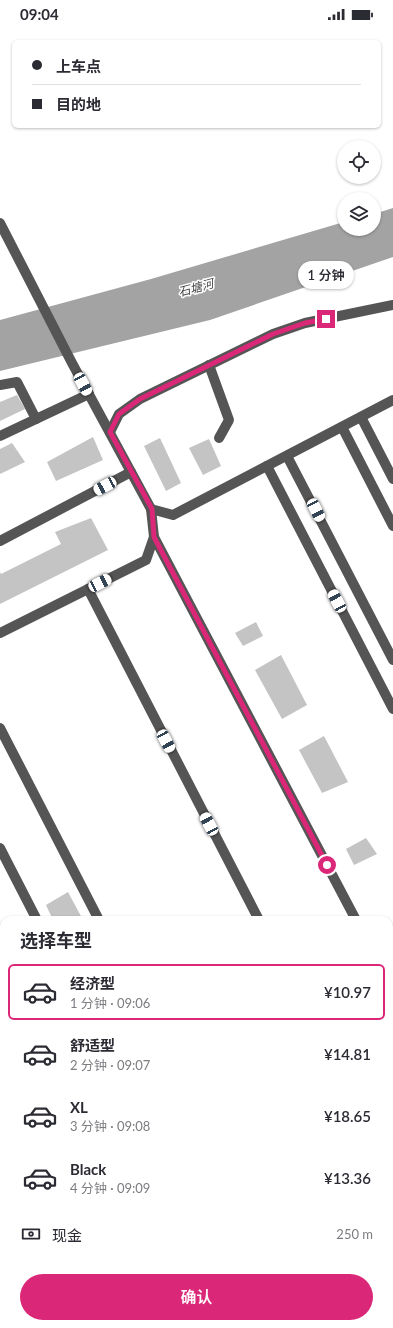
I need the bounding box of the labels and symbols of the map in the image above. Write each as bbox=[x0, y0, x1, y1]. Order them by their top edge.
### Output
callout: 1 分钟 bbox=[298, 261, 354, 289]
water label: 石塘河 bbox=[177, 275, 217, 299]
route end bbox=[317, 310, 335, 328]
car bbox=[72, 371, 94, 397]
car bbox=[92, 475, 118, 497]
car bbox=[305, 497, 327, 523]
car bbox=[87, 572, 113, 594]
car bbox=[326, 588, 348, 614]
car bbox=[155, 728, 177, 754]
car bbox=[198, 811, 220, 837]
route start bbox=[318, 856, 336, 874]

